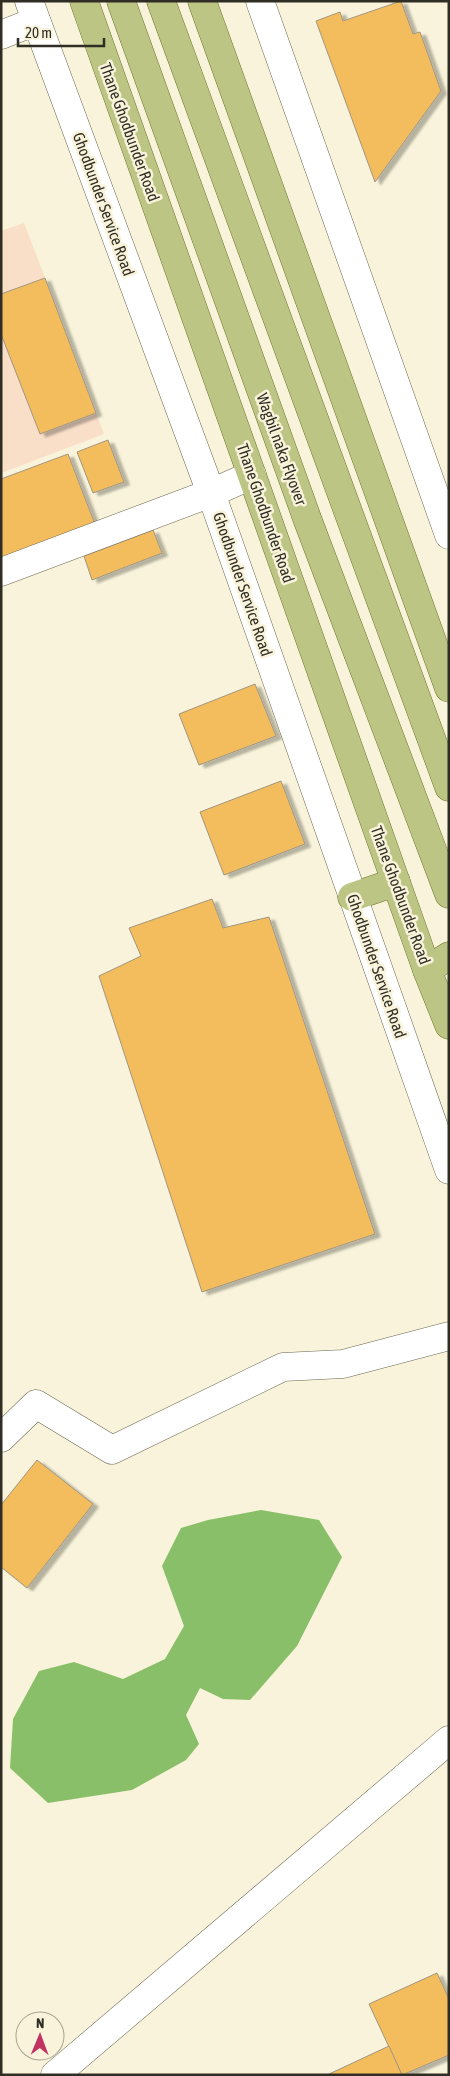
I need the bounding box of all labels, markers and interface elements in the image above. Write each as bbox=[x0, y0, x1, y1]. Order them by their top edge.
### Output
scale bar bbox=[18, 15, 104, 47]
text: 20 m bbox=[25, 24, 52, 41]
street label: Thane Ghodbunder Road bbox=[97, 60, 163, 204]
street label: Ghodbunder Service Road bbox=[70, 130, 138, 278]
street label: Wagbil naka Flyover bbox=[252, 391, 311, 508]
street label: Thane Ghodbunder Road bbox=[234, 441, 298, 585]
street label: Ghodbunder Service Road bbox=[210, 510, 276, 658]
street label: Thane Ghodbunder Road bbox=[368, 823, 434, 967]
street label: Ghodbunder Service Road bbox=[344, 892, 410, 1040]
north arrow bbox=[15, 2011, 65, 2061]
text: N bbox=[36, 2015, 44, 2031]

